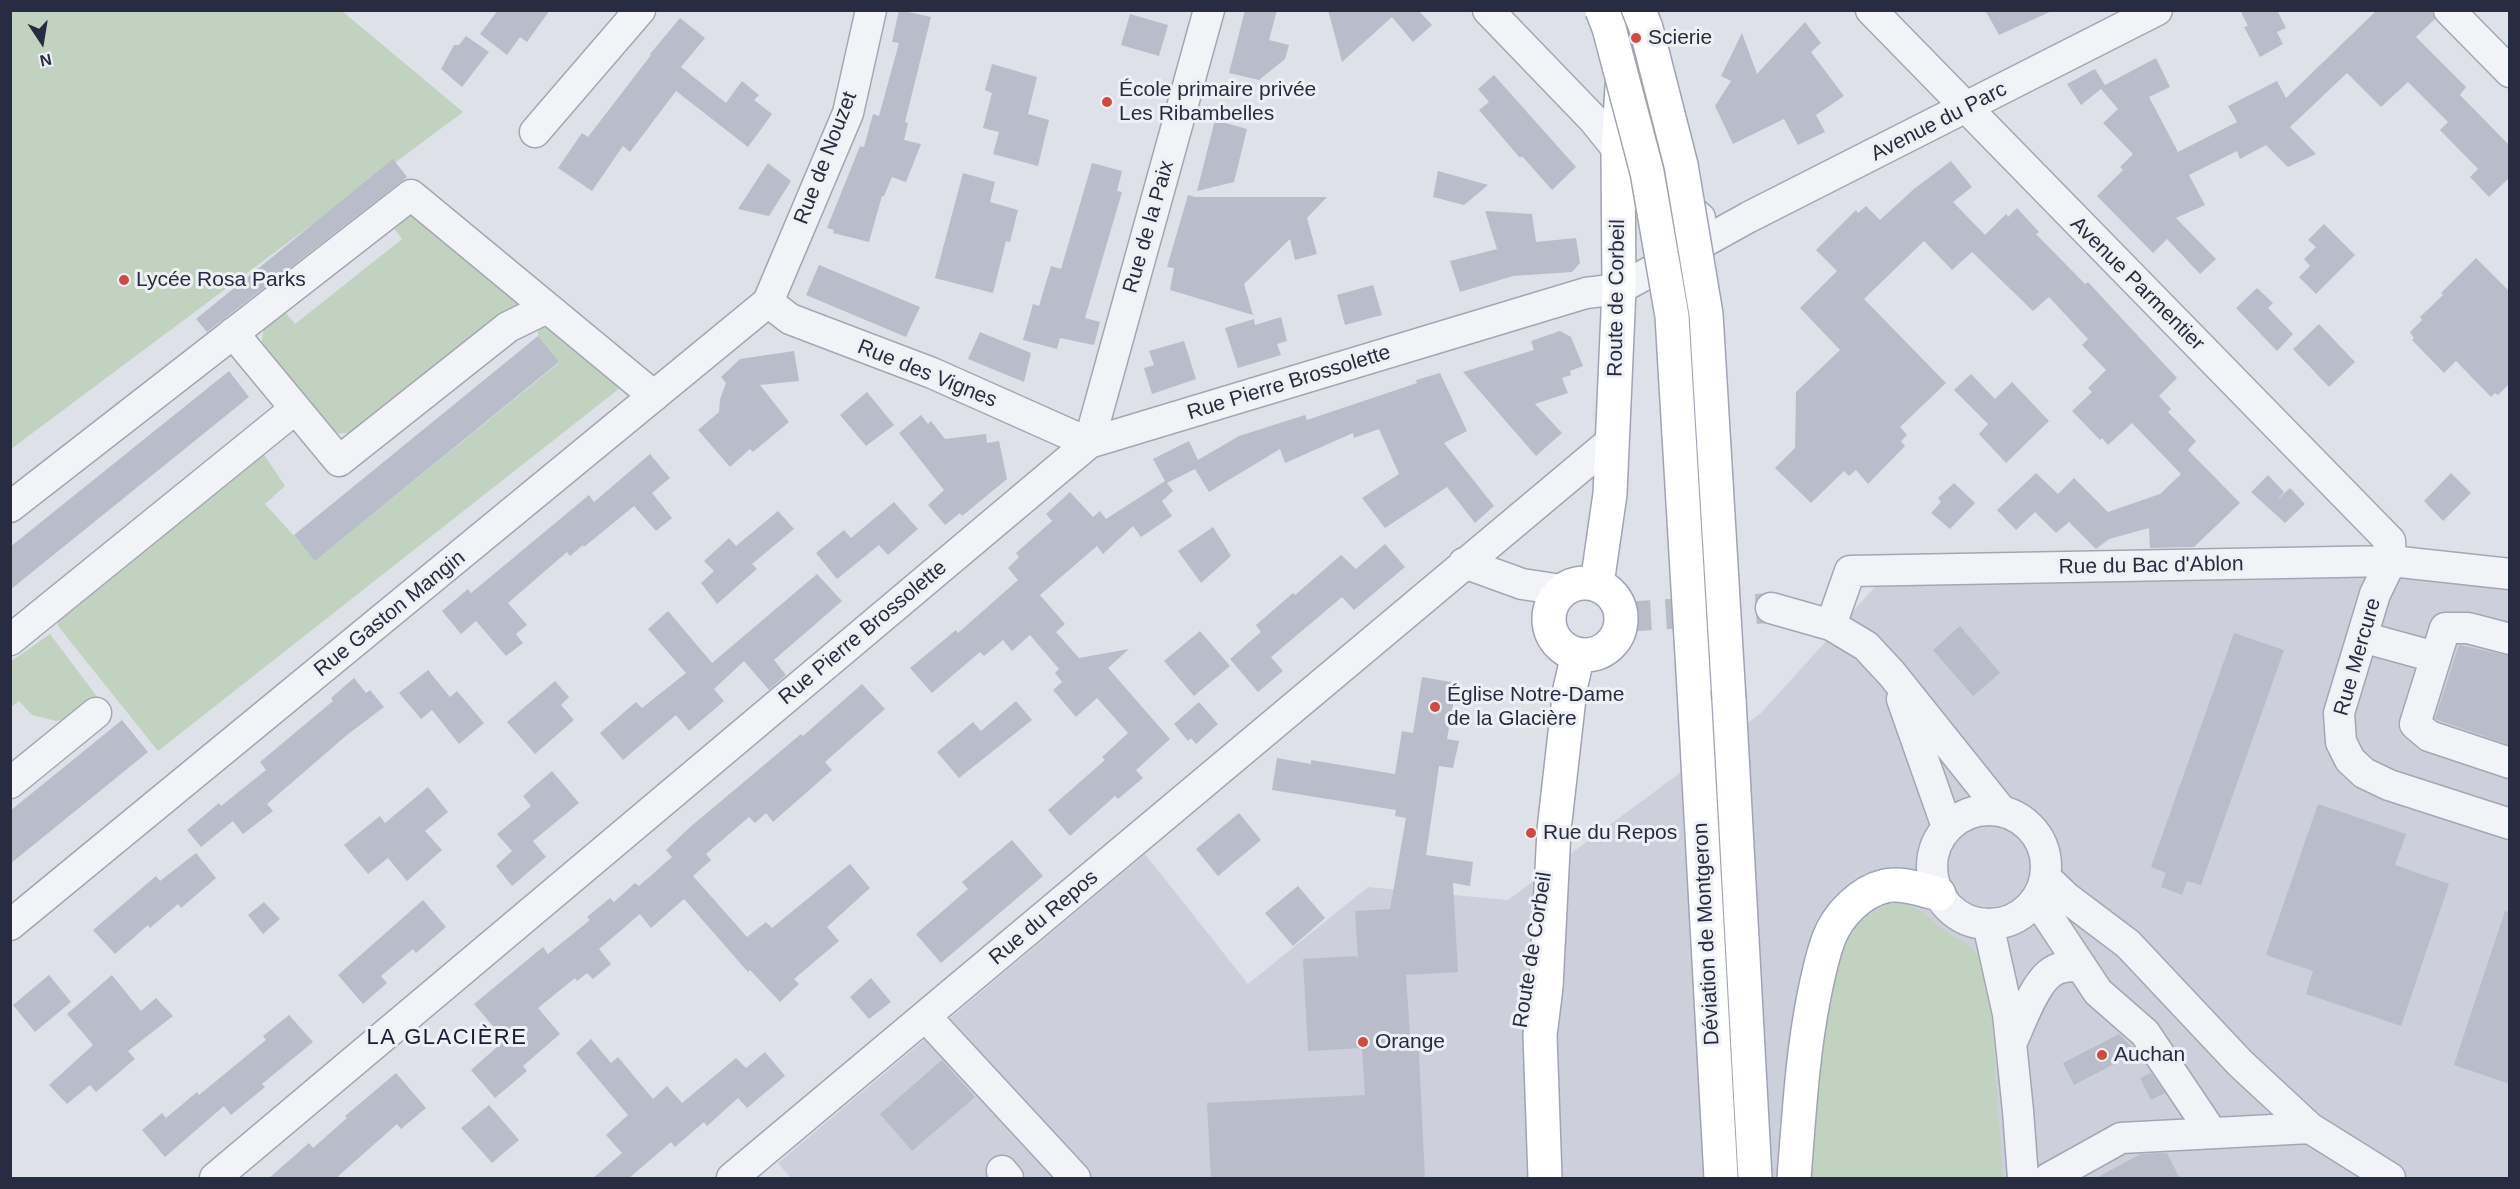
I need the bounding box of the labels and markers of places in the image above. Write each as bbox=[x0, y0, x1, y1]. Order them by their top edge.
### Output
place label: Scierie bbox=[1648, 25, 1712, 51]
marker: Scierie bbox=[1629, 31, 1643, 45]
place label: École primaire privée Les Ribambelles bbox=[1119, 77, 1316, 127]
marker: École primaire privée Les Ribambelles bbox=[1100, 95, 1114, 109]
place label: Lycée Rosa Parks bbox=[136, 267, 306, 293]
marker: Lycée Rosa Parks bbox=[117, 273, 131, 287]
place label: Église Notre-Dame de la Glacière bbox=[1447, 682, 1624, 732]
marker: Église Notre-Dame de la Glacière bbox=[1428, 700, 1442, 714]
place label: Rue du Repos bbox=[1543, 820, 1677, 846]
marker: Rue du Repos bbox=[1524, 826, 1538, 840]
place label: Orange bbox=[1375, 1029, 1445, 1055]
marker: Orange bbox=[1356, 1035, 1370, 1049]
place label: Auchan bbox=[2114, 1042, 2185, 1068]
marker: Auchan bbox=[2095, 1048, 2109, 1062]

